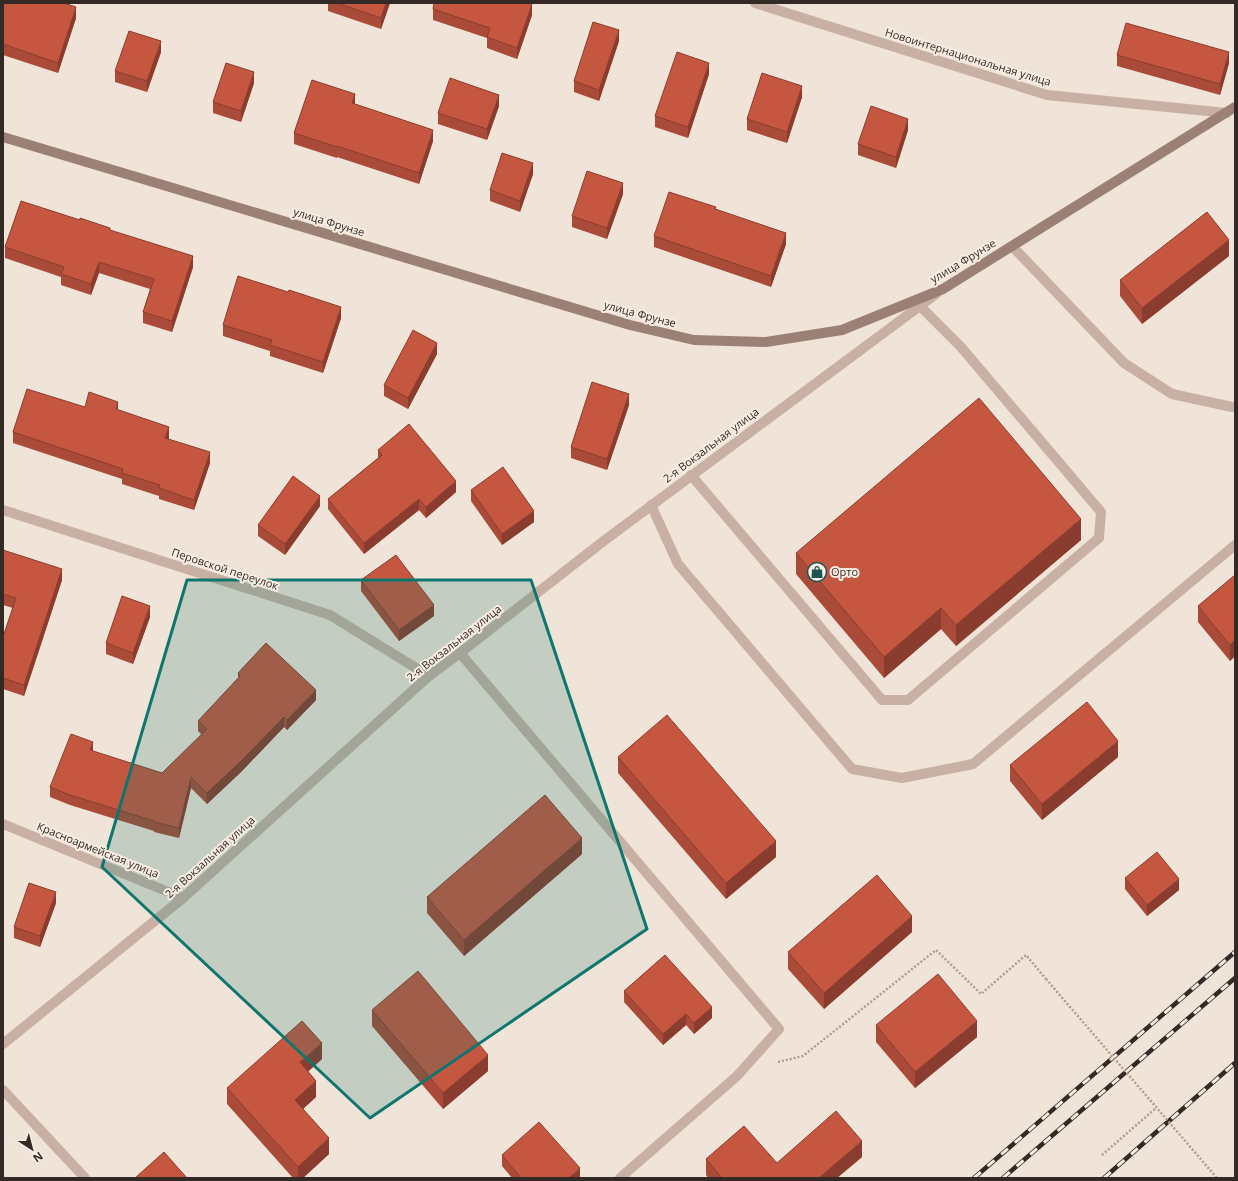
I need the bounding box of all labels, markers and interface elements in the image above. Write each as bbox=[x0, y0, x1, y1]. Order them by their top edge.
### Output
street label: Новоинтернациональная улица bbox=[883, 24, 1053, 89]
street label: улица Фрунзе bbox=[292, 204, 367, 240]
street label: улица Фрунзе bbox=[927, 235, 998, 286]
street label: улица Фрунзе bbox=[602, 297, 678, 330]
street label: 2-я Вокзальная улица bbox=[660, 404, 762, 486]
street label: Перовской переулок bbox=[170, 544, 281, 593]
shop icon: Орто bbox=[806, 561, 828, 583]
place label: Орто bbox=[831, 564, 858, 579]
street label: 2-я Вокзальная улица bbox=[403, 601, 504, 684]
street label: 2-я Вокзальная улица bbox=[161, 812, 258, 901]
street label: Красноармейская улица bbox=[35, 818, 161, 881]
north arrow bbox=[12, 1129, 52, 1169]
text: N bbox=[30, 1149, 46, 1166]

